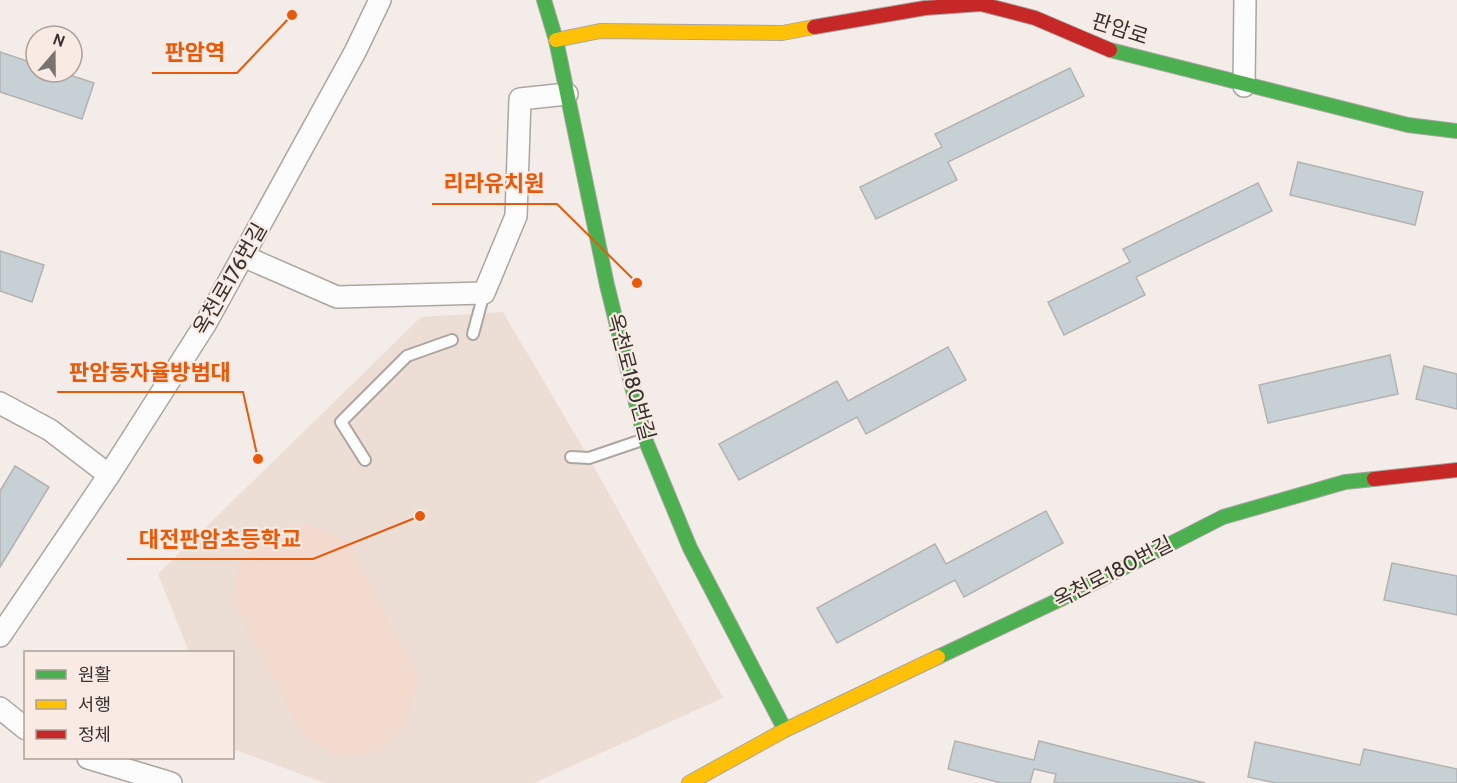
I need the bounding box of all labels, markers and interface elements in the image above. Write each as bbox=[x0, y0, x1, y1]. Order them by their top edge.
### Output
street label: 판암로 bbox=[1089, 8, 1152, 49]
north arrow bbox=[24, 24, 84, 84]
text: N bbox=[50, 30, 68, 51]
callout: 판암역 bbox=[152, 33, 237, 73]
text: 판암역 bbox=[165, 39, 225, 66]
callout: 리라유치원 bbox=[432, 164, 557, 204]
text: 리라유치원 bbox=[443, 170, 545, 197]
street label: 옥천로176번길 bbox=[187, 218, 272, 339]
street label: 옥천로180번길 bbox=[602, 310, 660, 443]
callout: 판암동자율방범대 bbox=[57, 352, 243, 392]
text: 판암동자율방범대 bbox=[69, 359, 231, 386]
callout: 대전판암초등학교 bbox=[127, 519, 313, 559]
text: 대전판암초등학교 bbox=[139, 526, 301, 553]
street label: 옥천로180번길 bbox=[1049, 531, 1177, 612]
legend bbox=[24, 651, 234, 759]
text: 원활 bbox=[78, 664, 111, 686]
text: 서행 bbox=[78, 694, 111, 716]
text: 정체 bbox=[78, 724, 111, 746]

